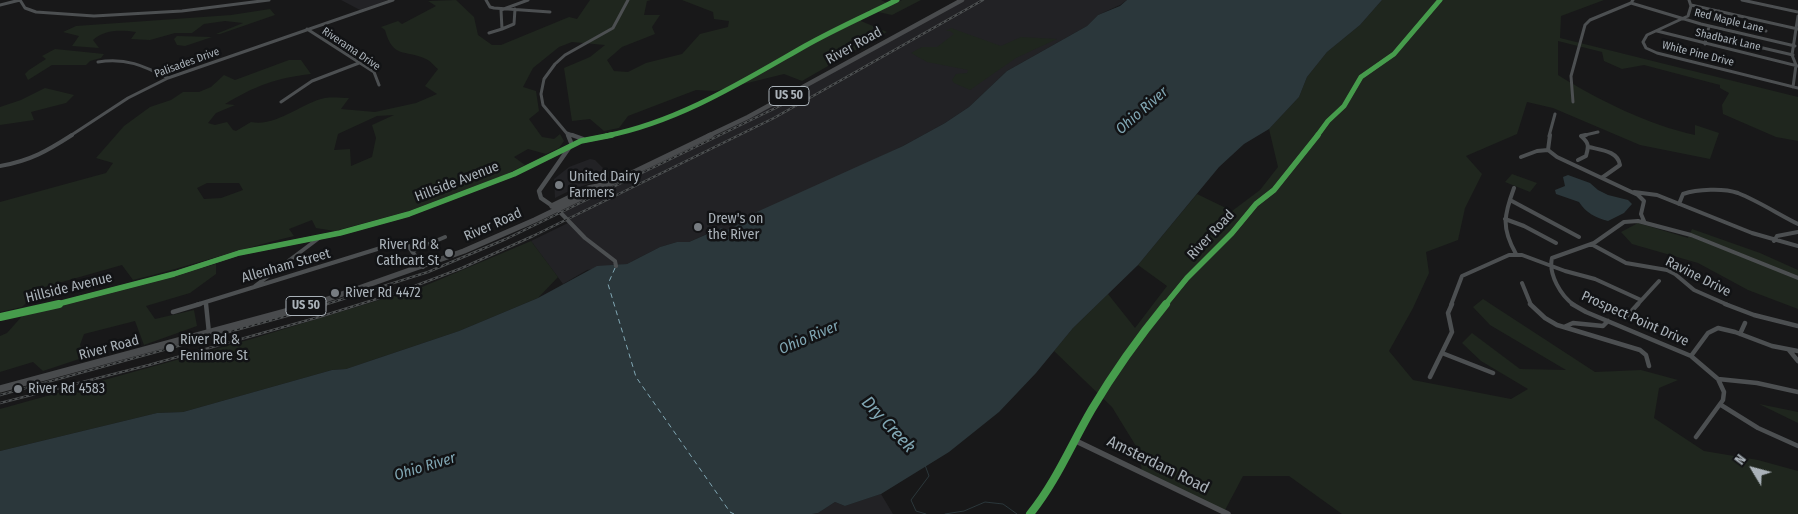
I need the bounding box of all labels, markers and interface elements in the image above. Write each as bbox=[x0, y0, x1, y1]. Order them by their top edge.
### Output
street label: Red Maple Lane bbox=[1693, 6, 1765, 36]
street label: River Road bbox=[823, 24, 885, 68]
street label: Riverama Drive bbox=[319, 25, 383, 73]
street label: Shadbark Lane bbox=[1694, 26, 1762, 54]
street label: White Pine Drive bbox=[1661, 39, 1735, 69]
street label: Palisades Drive bbox=[153, 45, 221, 81]
water label: Ohio River bbox=[1112, 84, 1172, 138]
road number: US 50 bbox=[769, 86, 809, 105]
street label: Hillside Avenue bbox=[413, 158, 501, 206]
place label: United Dairy Farmers bbox=[569, 169, 640, 202]
marker: United Dairy Farmers bbox=[553, 179, 565, 191]
street label: River Road bbox=[462, 205, 524, 245]
street label: River Road bbox=[1184, 207, 1238, 263]
place label: Drew's on the River bbox=[708, 211, 763, 243]
marker: Drew's on the River bbox=[692, 221, 704, 233]
place label: River Rd & Cathcart St bbox=[376, 237, 439, 270]
street label: Allenham Street bbox=[240, 245, 332, 287]
marker: River Rd & Cathcart St bbox=[443, 247, 455, 259]
street label: Ravine Drive bbox=[1663, 253, 1733, 301]
street label: Hillside Avenue bbox=[24, 269, 114, 307]
place label: River Rd 4472 bbox=[345, 285, 421, 301]
marker: River Rd 4472 bbox=[329, 287, 341, 299]
street label: Prospect Point Drive bbox=[1579, 288, 1691, 350]
road number: US 50 bbox=[286, 296, 326, 316]
water label: Ohio River bbox=[776, 317, 842, 359]
street label: River Road bbox=[77, 332, 141, 364]
place label: River Rd & Fenimore St bbox=[180, 332, 248, 364]
marker: River Rd & Fenimore St bbox=[164, 342, 176, 354]
place label: River Rd 4583 bbox=[28, 381, 105, 397]
marker: River Rd 4583 bbox=[12, 383, 24, 395]
water label: Dry Creek bbox=[856, 392, 920, 458]
street label: Amsterdam Road bbox=[1104, 432, 1212, 498]
north arrow bbox=[1728, 444, 1778, 494]
water label: Ohio River bbox=[392, 449, 458, 485]
text: N bbox=[1731, 451, 1750, 468]

